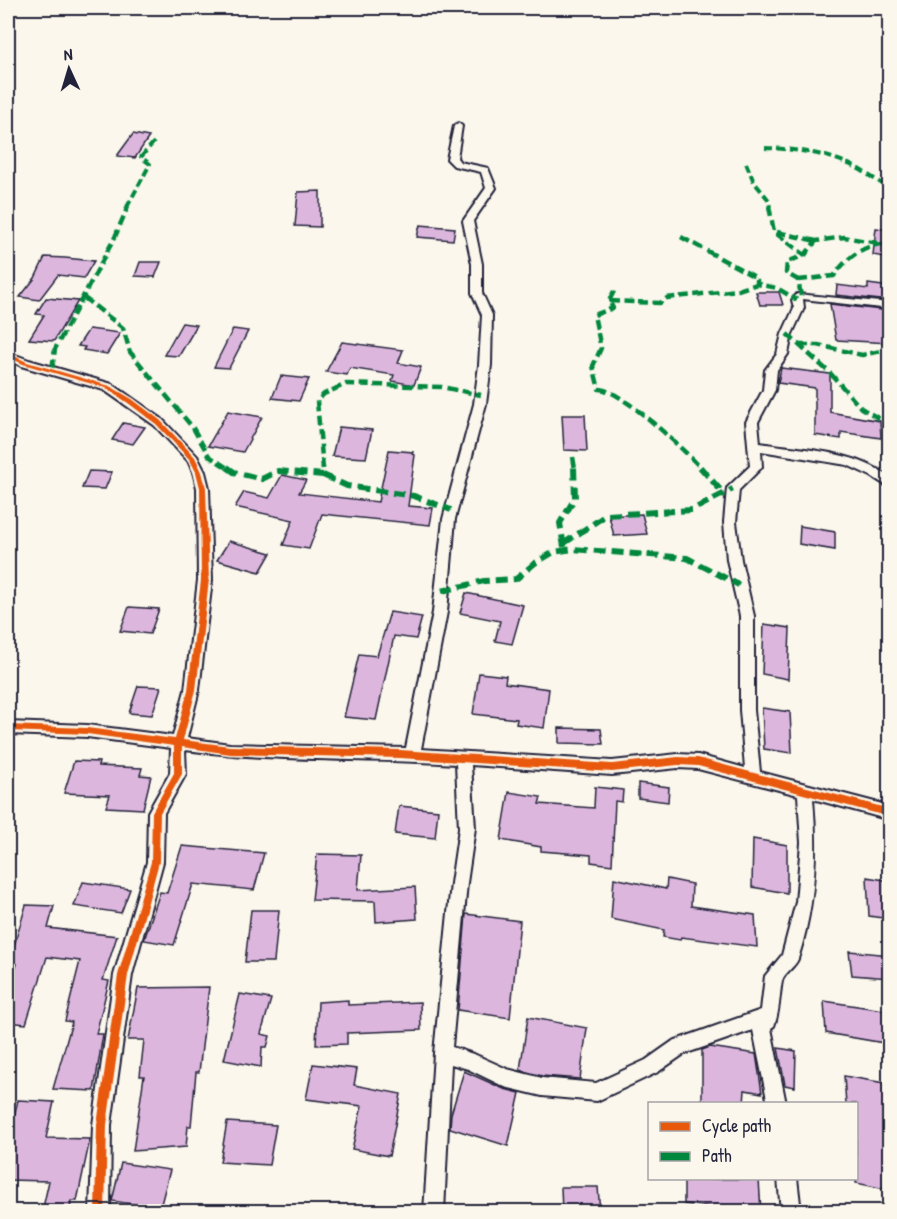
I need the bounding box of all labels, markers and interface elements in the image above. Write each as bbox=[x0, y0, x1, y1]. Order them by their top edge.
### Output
north arrow bbox=[39, 39, 99, 99]
text: N bbox=[63, 43, 73, 65]
legend bbox=[648, 1102, 858, 1180]
text: Cycle path bbox=[702, 1113, 772, 1138]
text: Path bbox=[702, 1143, 732, 1168]

